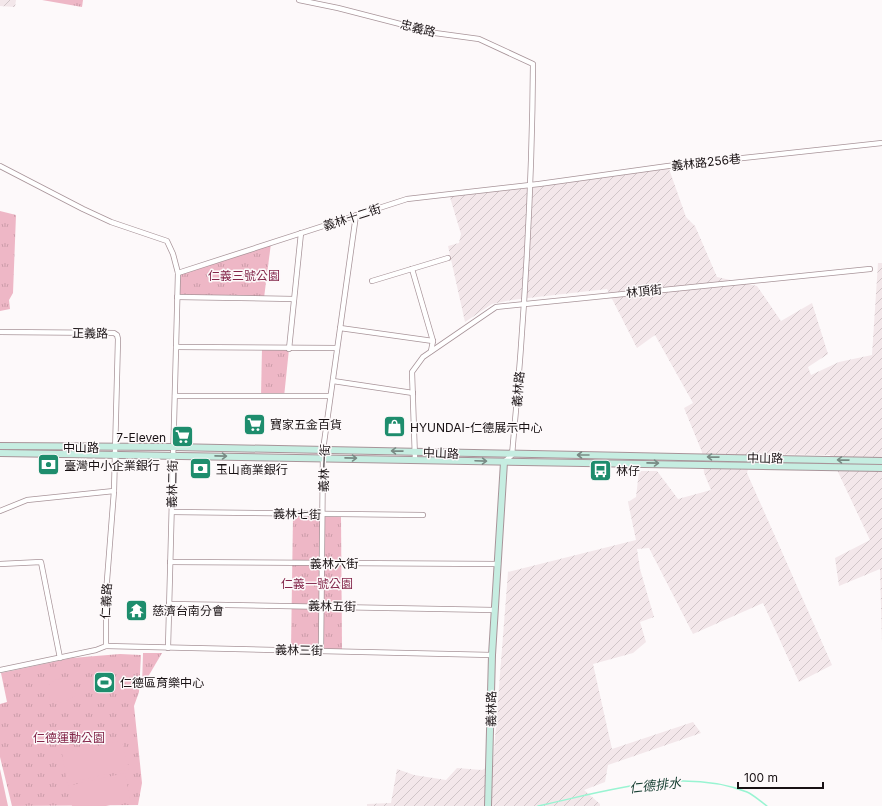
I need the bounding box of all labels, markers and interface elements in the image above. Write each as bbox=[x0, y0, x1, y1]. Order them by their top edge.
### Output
street label: 忠義路 bbox=[399, 16, 437, 40]
street label: 義林路256巷 bbox=[670, 151, 742, 173]
street label: 義林十二街 bbox=[321, 201, 383, 233]
park label: 仁義三號公園 bbox=[208, 268, 280, 283]
street label: 林頂街 bbox=[625, 282, 663, 300]
street label: 正義路 bbox=[72, 325, 108, 341]
street label: 義林路 bbox=[509, 370, 527, 408]
supermarket icon: 寶家五金百貨 bbox=[242, 411, 268, 437]
shop icon: HYUNDAI-仁德展示中心 bbox=[382, 414, 408, 440]
place label: 寶家五金百貨 bbox=[270, 417, 342, 432]
place label: HYUNDAI-仁德展示中心 bbox=[410, 420, 542, 435]
supermarket icon: 7-Eleven bbox=[169, 424, 195, 450]
place label: 7-Eleven bbox=[116, 430, 166, 445]
street label: 中山路 bbox=[63, 440, 99, 455]
street label: 義林一街 bbox=[316, 444, 332, 492]
street label: 中山路 bbox=[423, 445, 459, 461]
one-way arrow bbox=[391, 448, 404, 455]
street label: 中山路 bbox=[747, 450, 783, 466]
one-way arrow bbox=[577, 451, 590, 459]
bank icon: 臺灣中小企業銀行 bbox=[36, 452, 62, 478]
one-way arrow bbox=[214, 452, 227, 460]
one-way arrow bbox=[707, 453, 720, 461]
one-way arrow bbox=[344, 454, 357, 462]
bank icon: 玉山商業銀行 bbox=[187, 456, 213, 482]
one-way arrow bbox=[837, 456, 850, 464]
one-way arrow bbox=[474, 457, 487, 465]
bus stop icon: 林仔 bbox=[588, 457, 614, 483]
place label: 臺灣中小企業銀行 bbox=[64, 458, 160, 473]
street label: 義林二街 bbox=[164, 460, 180, 508]
one-way arrow bbox=[646, 460, 659, 467]
place label: 玉山商業銀行 bbox=[216, 462, 288, 477]
place label: 林仔 bbox=[616, 463, 640, 478]
street label: 義林七街 bbox=[273, 506, 321, 522]
street label: 義林六街 bbox=[310, 556, 358, 571]
park label: 仁義一號公園 bbox=[281, 576, 353, 591]
street label: 仁義路 bbox=[98, 583, 114, 619]
temple icon: 慈濟台南分會 bbox=[124, 597, 150, 623]
street label: 義林五街 bbox=[308, 598, 356, 614]
place label: 慈濟台南分會 bbox=[152, 603, 224, 618]
street label: 義林三街 bbox=[275, 642, 323, 658]
sports icon: 仁德區育樂中心 bbox=[91, 669, 117, 695]
place label: 仁德區育樂中心 bbox=[120, 675, 204, 690]
street label: 義林路 bbox=[483, 691, 499, 727]
park label: 仁德運動公園 bbox=[33, 730, 105, 745]
scale bar bbox=[738, 764, 823, 790]
text: 100 m bbox=[744, 770, 778, 785]
water label: 仁德排水 bbox=[628, 774, 683, 796]

